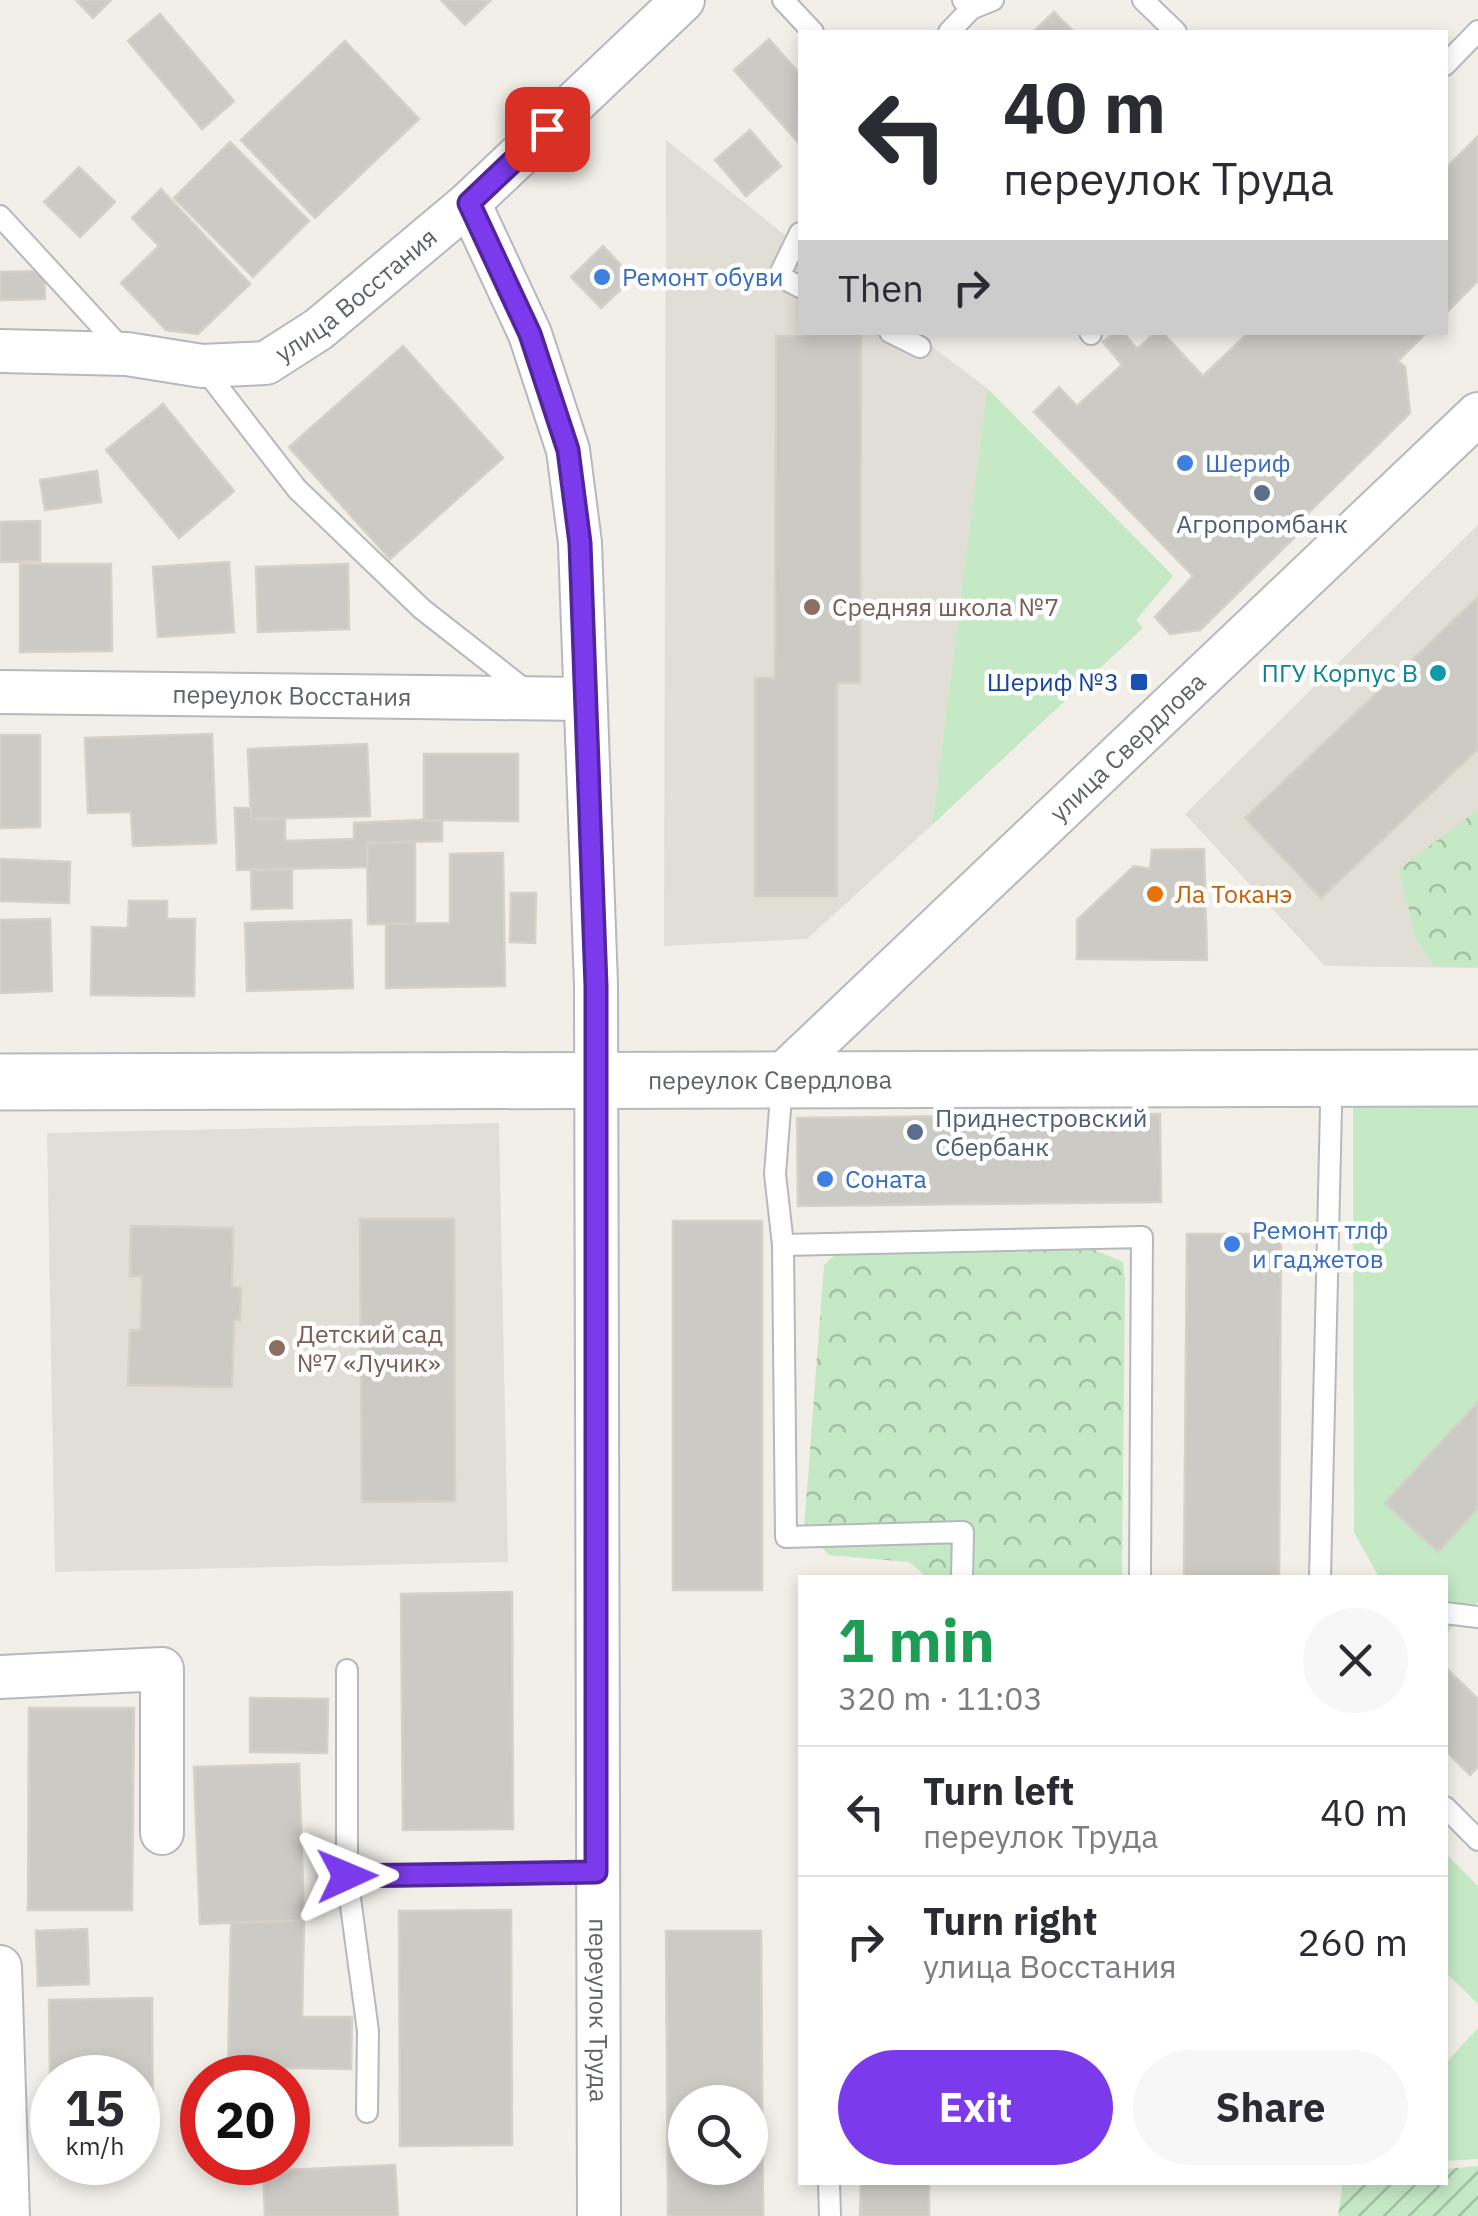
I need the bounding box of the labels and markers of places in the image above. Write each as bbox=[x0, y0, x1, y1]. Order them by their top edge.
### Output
pin bbox=[505, 87, 590, 172]
place label: Ремонт обуви bbox=[622, 260, 783, 293]
marker: Ремонт обуви bbox=[591, 266, 613, 288]
place label: Шериф bbox=[1205, 446, 1291, 479]
marker: Шериф bbox=[1174, 452, 1196, 474]
marker: Агропромбанк bbox=[1251, 482, 1273, 504]
place label: Агропромбанк bbox=[1176, 507, 1348, 540]
place label: Средняя школа №7 bbox=[832, 590, 1059, 623]
marker: Средняя школа №7 bbox=[801, 596, 823, 618]
place label: ПГУ Корпус В bbox=[1262, 656, 1418, 689]
marker: ПГУ Корпус В bbox=[1427, 662, 1449, 684]
place label: Шериф №3 bbox=[987, 665, 1119, 698]
marker: Шериф №3 bbox=[1128, 671, 1150, 693]
place label: Ла Токанэ bbox=[1175, 877, 1292, 910]
marker: Ла Токанэ bbox=[1144, 883, 1166, 905]
place label: Приднестровский Сбербанк bbox=[935, 1101, 1148, 1163]
marker: Приднестровский Сбербанк bbox=[904, 1121, 926, 1143]
place label: Соната bbox=[845, 1162, 927, 1195]
marker: Соната bbox=[814, 1168, 836, 1190]
place label: Ремонт тлф и гаджетов bbox=[1252, 1213, 1388, 1275]
marker: Ремонт тлф и гаджетов bbox=[1221, 1233, 1243, 1255]
place label: Детский сад №7 «Лучик» bbox=[297, 1317, 443, 1379]
marker: Детский сад №7 «Лучик» bbox=[266, 1337, 288, 1359]

